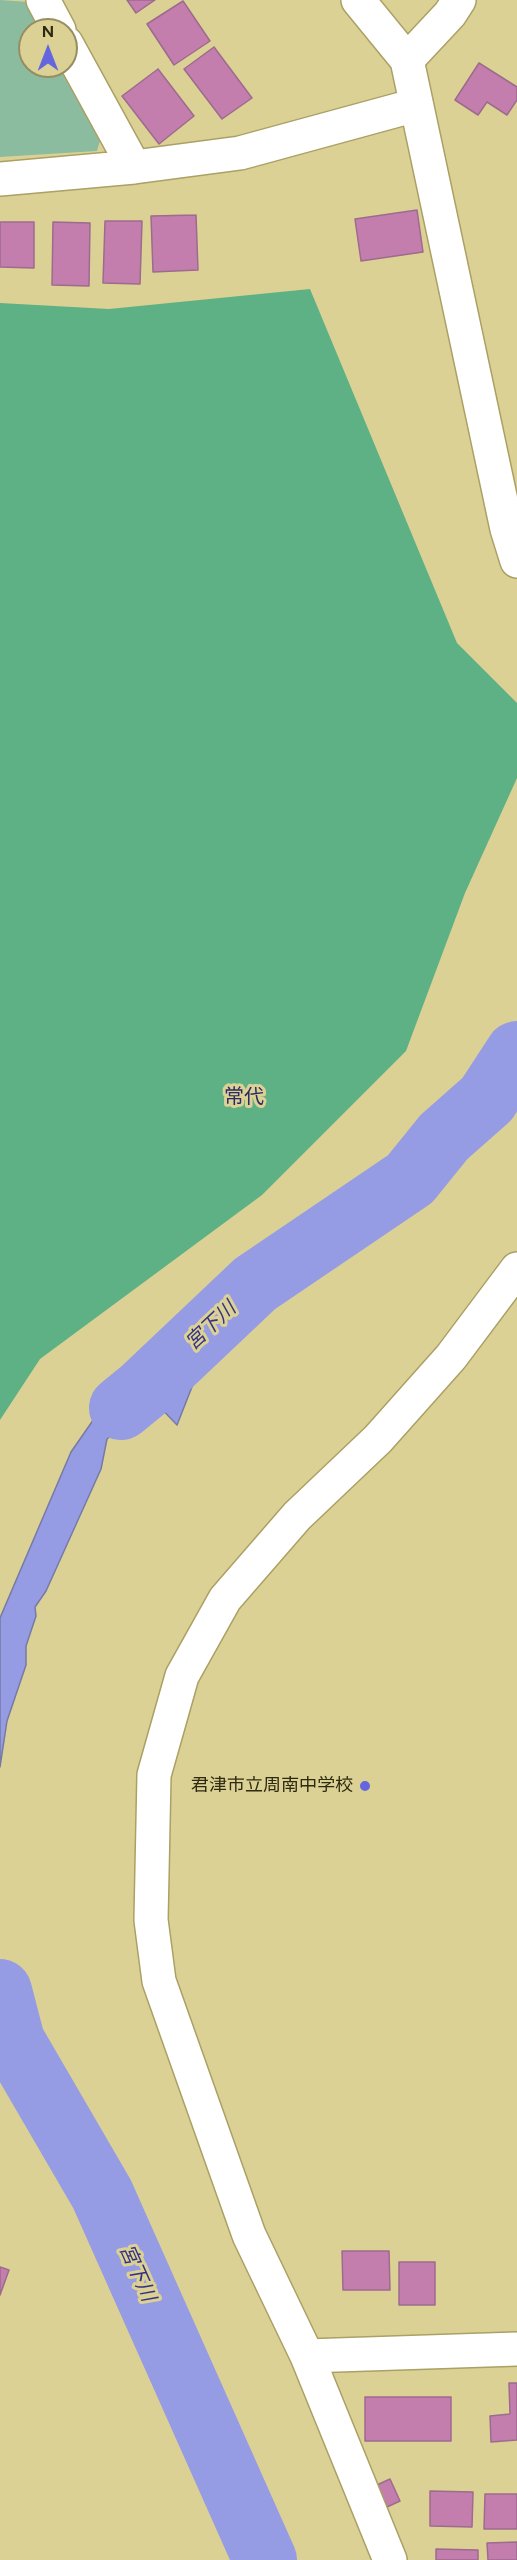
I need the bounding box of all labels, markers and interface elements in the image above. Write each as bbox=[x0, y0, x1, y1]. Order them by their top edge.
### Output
north arrow bbox=[18, 18, 78, 78]
text: N bbox=[42, 22, 54, 41]
district label: 常代 bbox=[224, 1085, 264, 1109]
water label: 宮下川 bbox=[181, 1297, 241, 1355]
place label: 君津市立周南中学校 bbox=[191, 1775, 353, 1797]
marker: 君津市立周南中学校 bbox=[358, 1779, 372, 1793]
water label: 宮下川 bbox=[114, 2241, 160, 2305]

